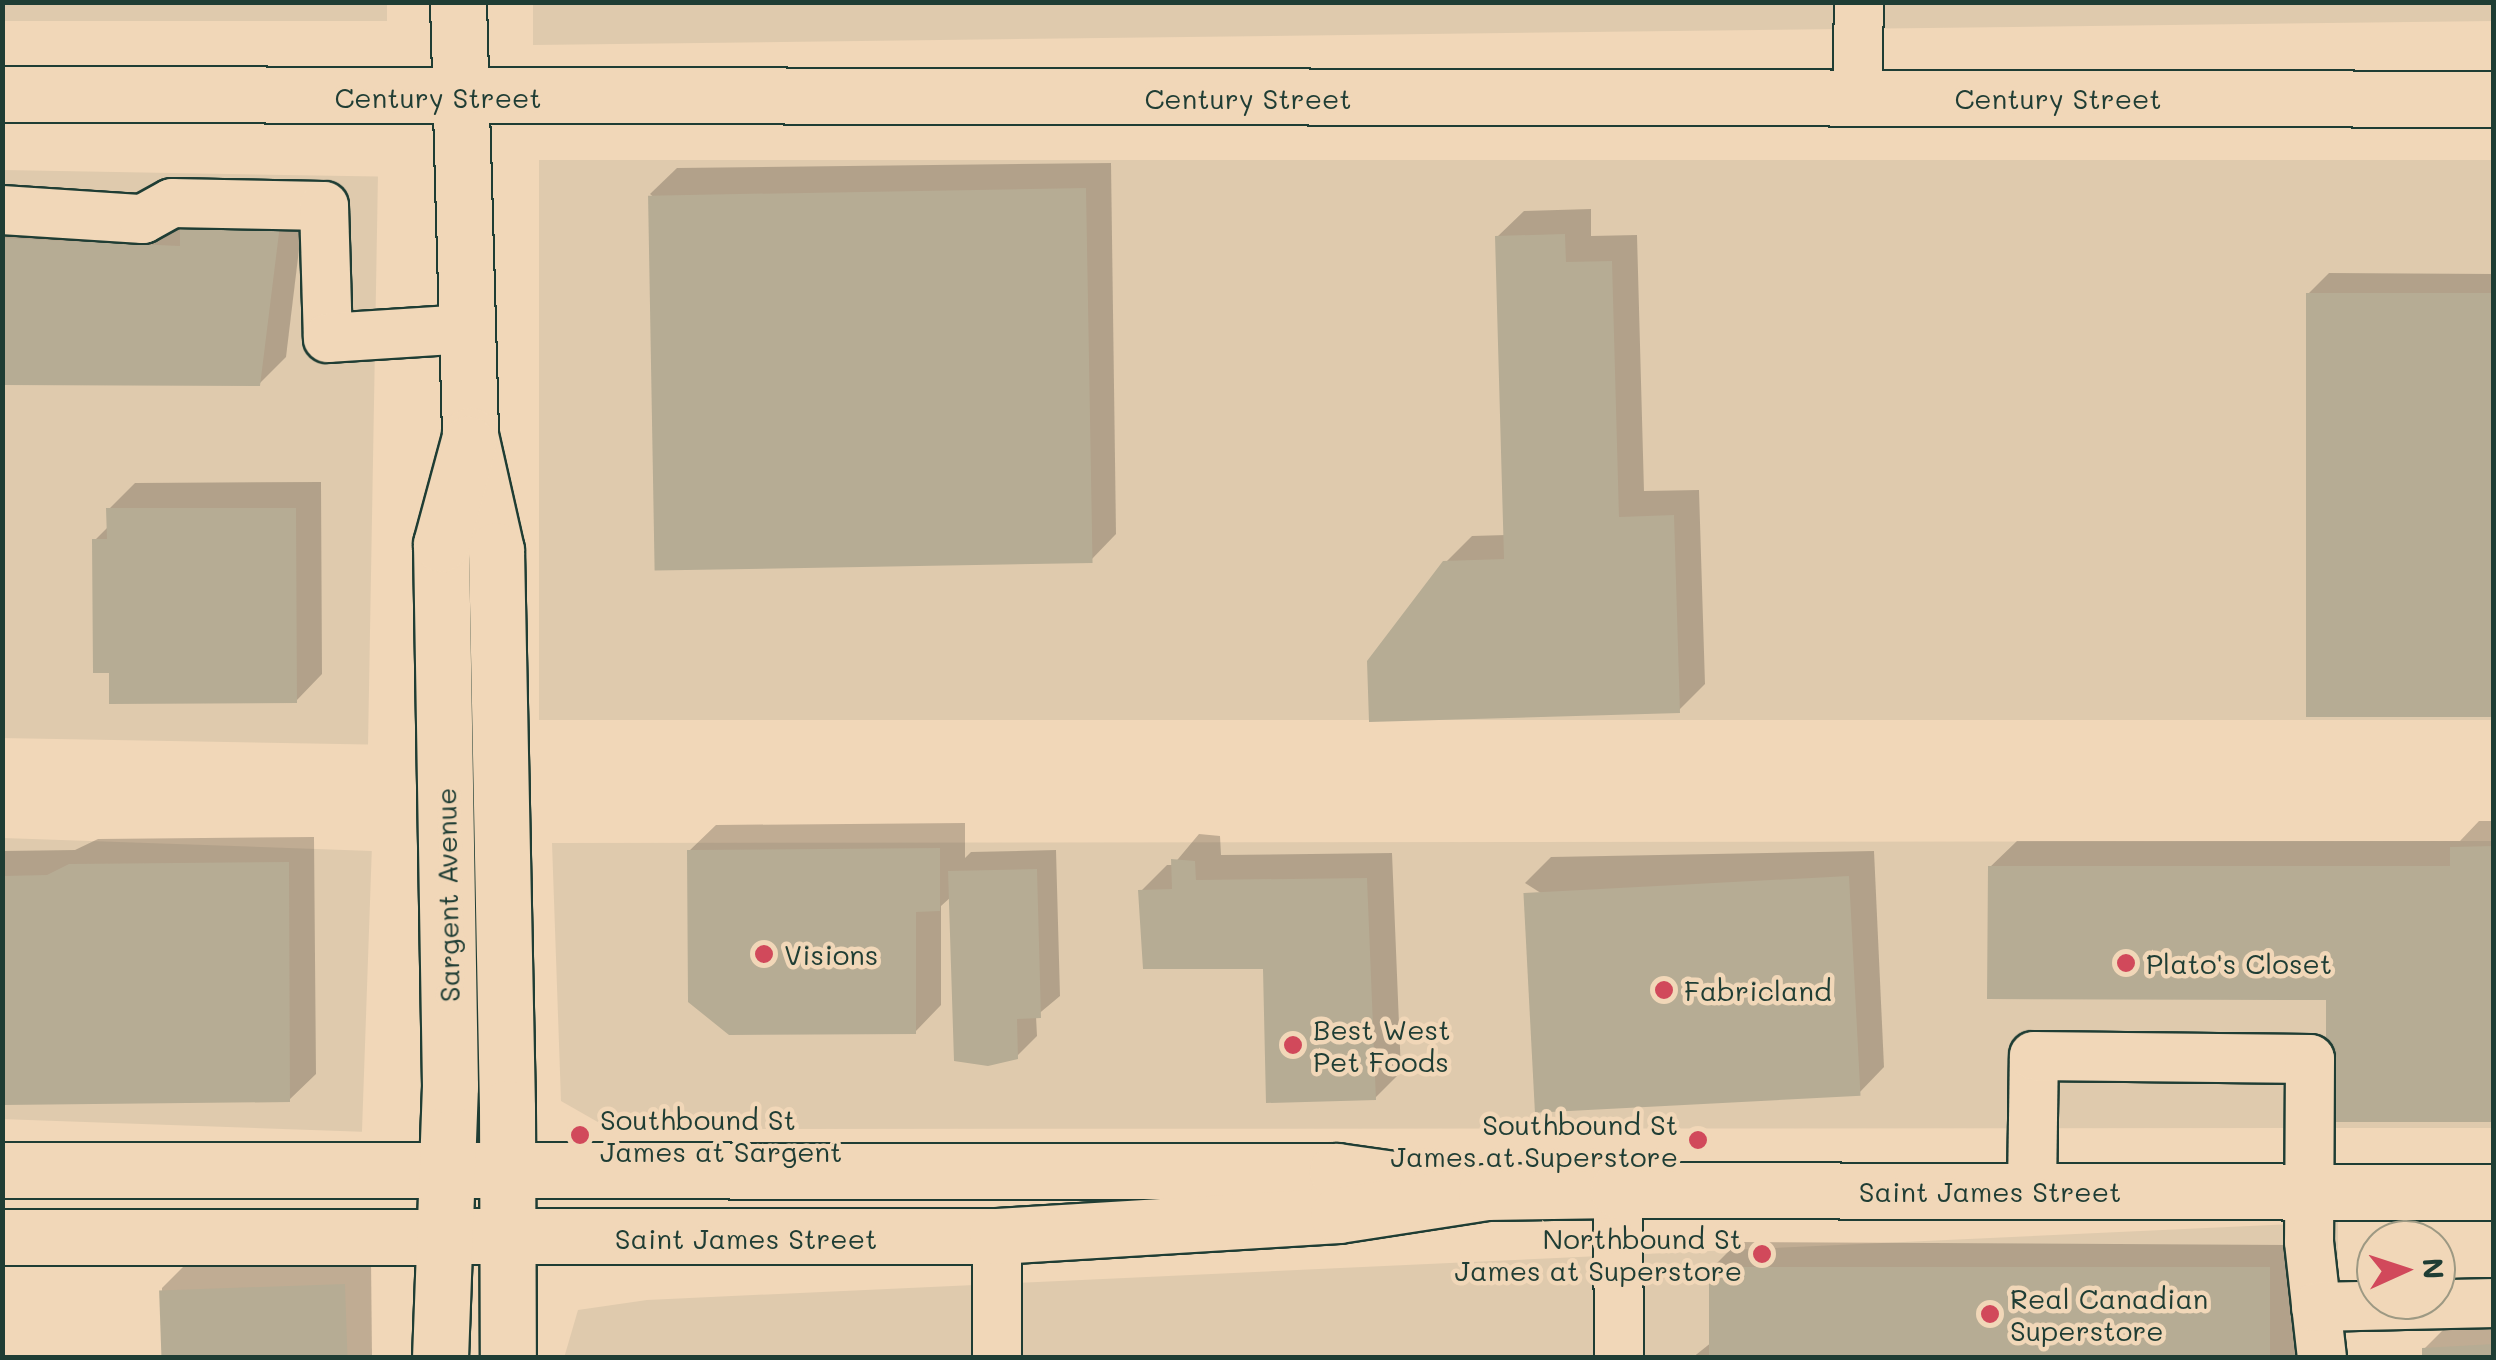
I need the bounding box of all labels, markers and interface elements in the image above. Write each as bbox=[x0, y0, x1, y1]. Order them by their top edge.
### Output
street label: Century Street bbox=[334, 80, 542, 114]
street label: Century Street bbox=[1144, 81, 1352, 115]
street label: Century Street bbox=[1954, 81, 2162, 115]
street label: Sargent Avenue bbox=[428, 787, 466, 1003]
place label: Visions bbox=[784, 937, 878, 971]
marker: Visions bbox=[753, 943, 775, 965]
place label: Plato's Closet bbox=[2146, 946, 2332, 980]
marker: Plato's Closet bbox=[2115, 952, 2137, 974]
place label: Fabricland bbox=[1684, 973, 1832, 1007]
marker: Fabricland bbox=[1653, 979, 1675, 1001]
place label: Best West Pet Foods bbox=[1313, 1012, 1450, 1078]
marker: Best West Pet Foods bbox=[1282, 1034, 1304, 1056]
place label: Southbound St James at Sargent bbox=[600, 1102, 842, 1168]
place label: Southbound St James at Superstore bbox=[1391, 1107, 1678, 1173]
marker: Southbound St James at Sargent bbox=[569, 1124, 591, 1146]
marker: Southbound St James at Superstore bbox=[1687, 1129, 1709, 1151]
street label: Saint James Street bbox=[1859, 1174, 2121, 1208]
north arrow bbox=[2356, 1220, 2456, 1320]
street label: Saint James Street bbox=[615, 1221, 877, 1255]
place label: Northbound St James at Superstore bbox=[1455, 1221, 1742, 1287]
marker: Northbound St James at Superstore bbox=[1751, 1243, 1773, 1265]
text: N bbox=[2415, 1257, 2452, 1280]
place label: Real Canadian Superstore bbox=[2010, 1281, 2208, 1347]
marker: Real Canadian Superstore bbox=[1979, 1303, 2001, 1325]

